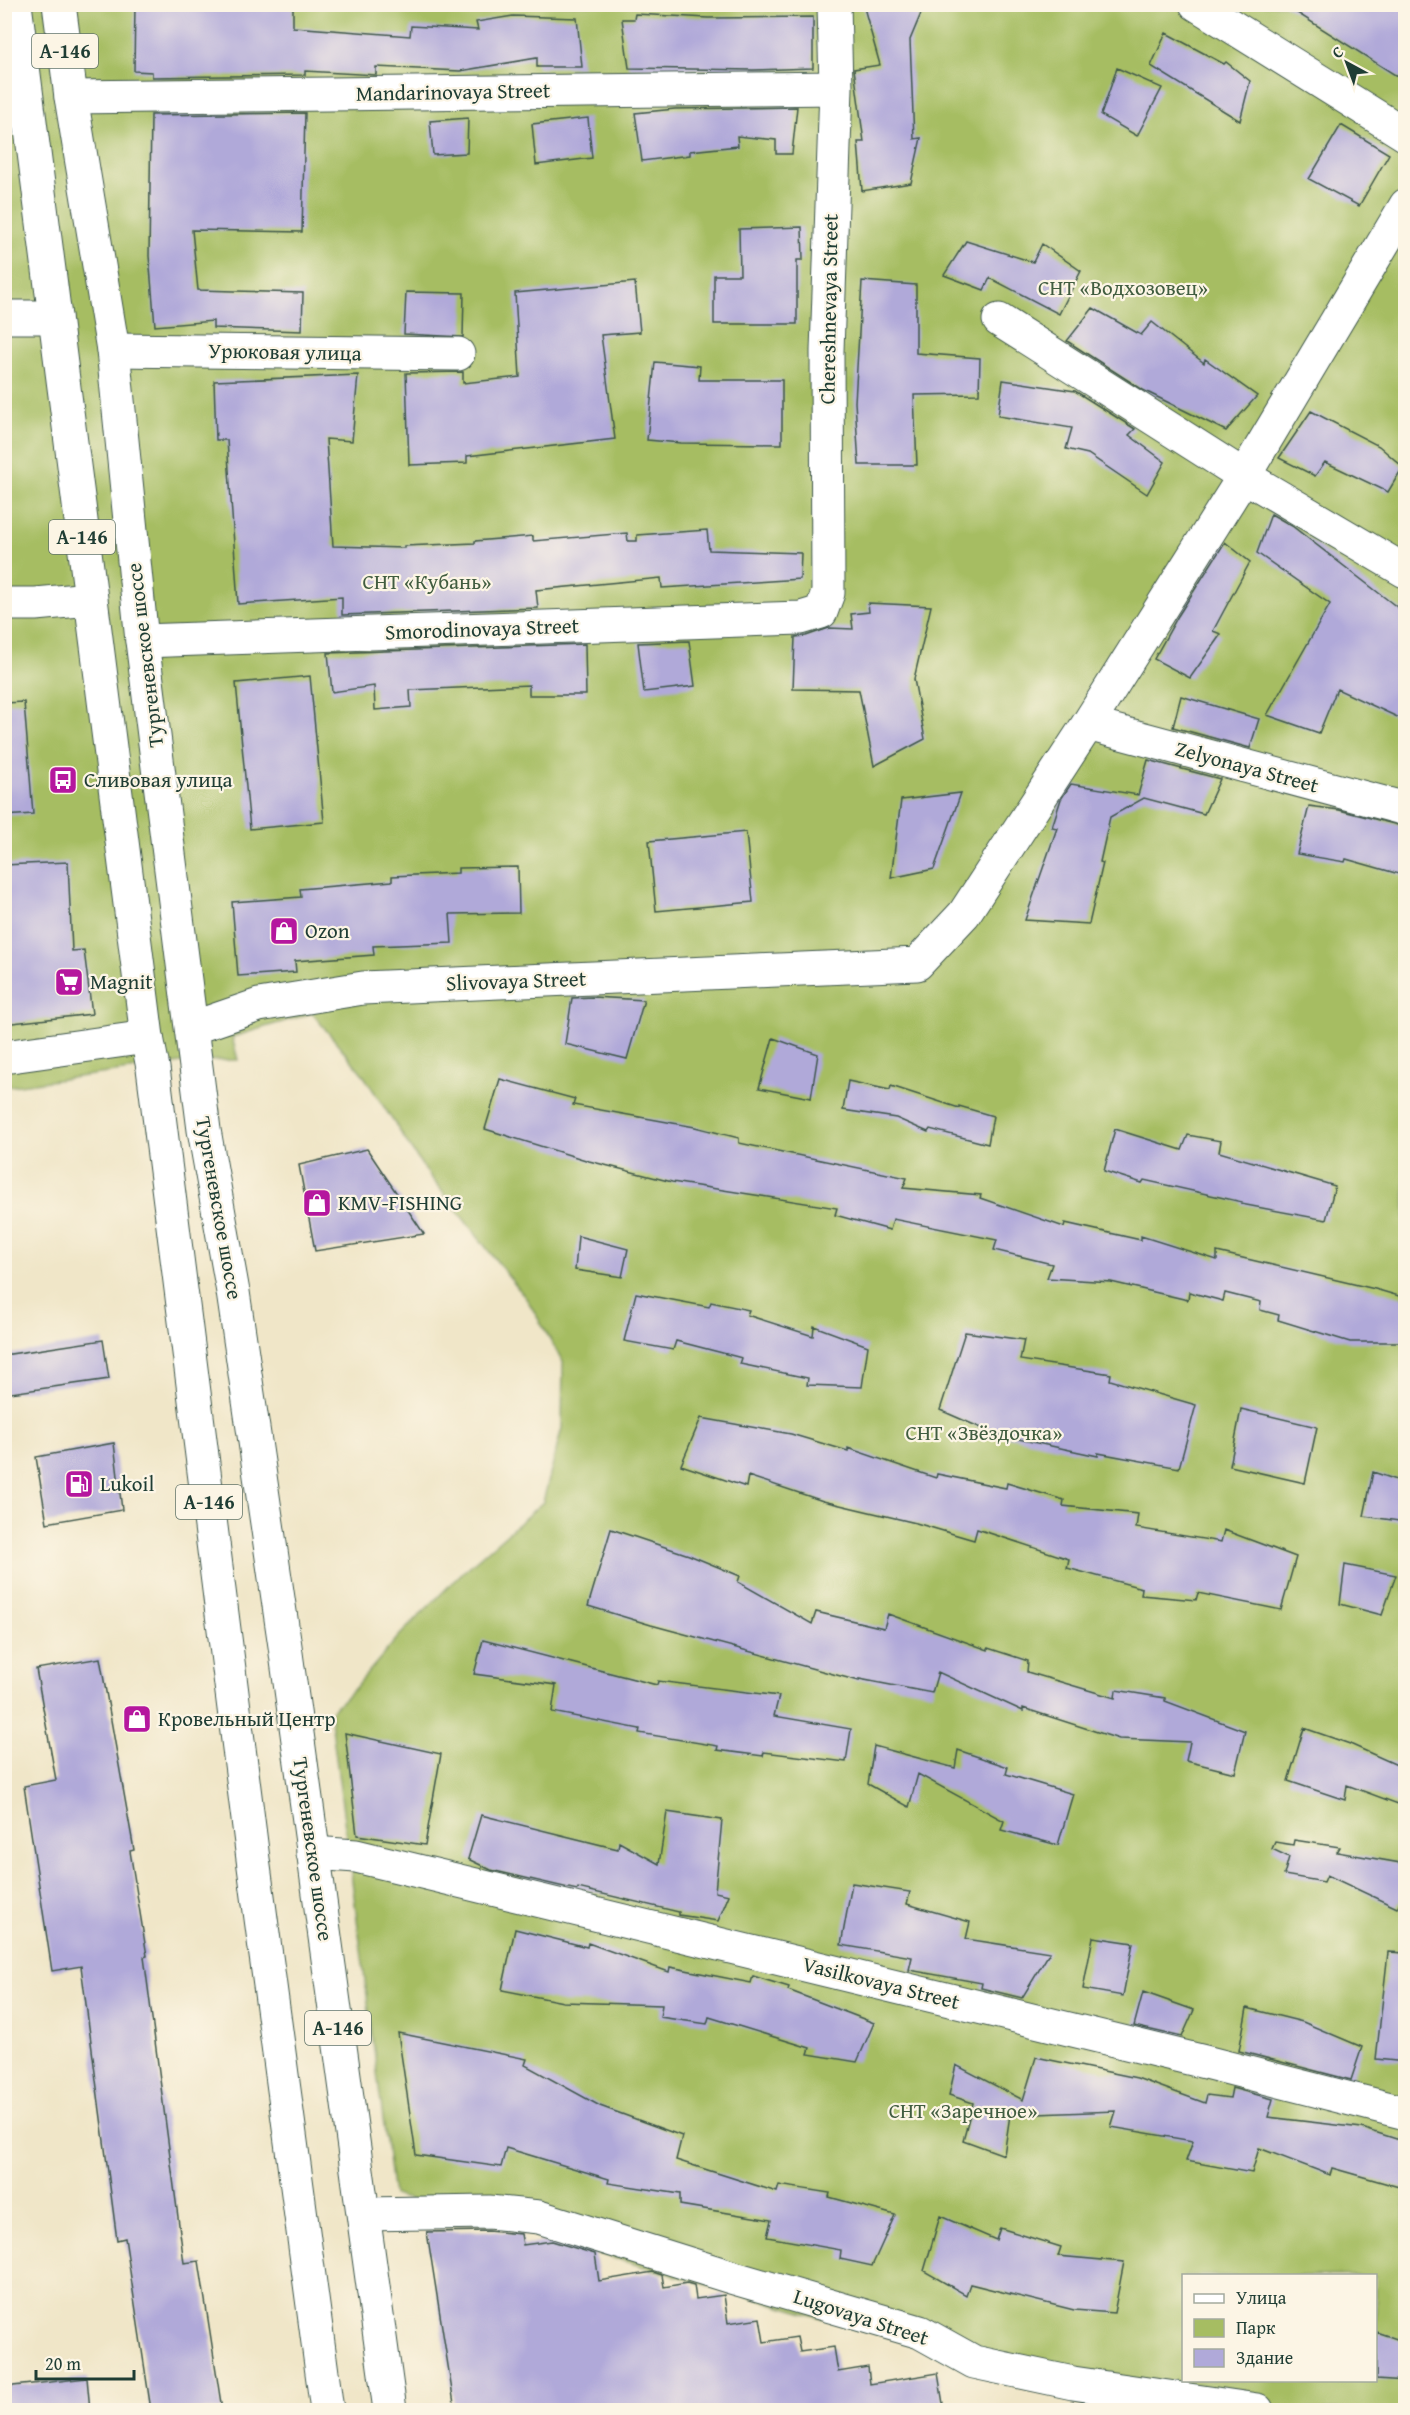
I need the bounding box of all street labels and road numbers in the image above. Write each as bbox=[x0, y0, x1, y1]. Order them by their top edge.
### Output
road number: А-146 bbox=[32, 34, 98, 68]
street label: Mandarinovaya Street bbox=[355, 74, 551, 109]
street label: Chereshnevaya Street bbox=[811, 213, 846, 405]
street label: Урюковая улица bbox=[208, 335, 362, 368]
road number: А-146 bbox=[49, 520, 115, 554]
street label: Тургеневское шоссе bbox=[118, 561, 171, 749]
street label: Smorodinovaya Street bbox=[384, 610, 580, 647]
street label: Zelyonaya Street bbox=[1172, 732, 1323, 801]
street label: Slivovaya Street bbox=[445, 963, 587, 998]
street label: Тургеневское шоссе bbox=[188, 1114, 251, 1302]
road number: А-146 bbox=[176, 1485, 242, 1519]
street label: Тургеневское шоссе bbox=[285, 1755, 342, 1943]
street label: Vasilkovaya Street bbox=[799, 1948, 963, 2017]
road number: А-146 bbox=[305, 2011, 371, 2045]
street label: Lugovaya Street bbox=[790, 2280, 933, 2353]

